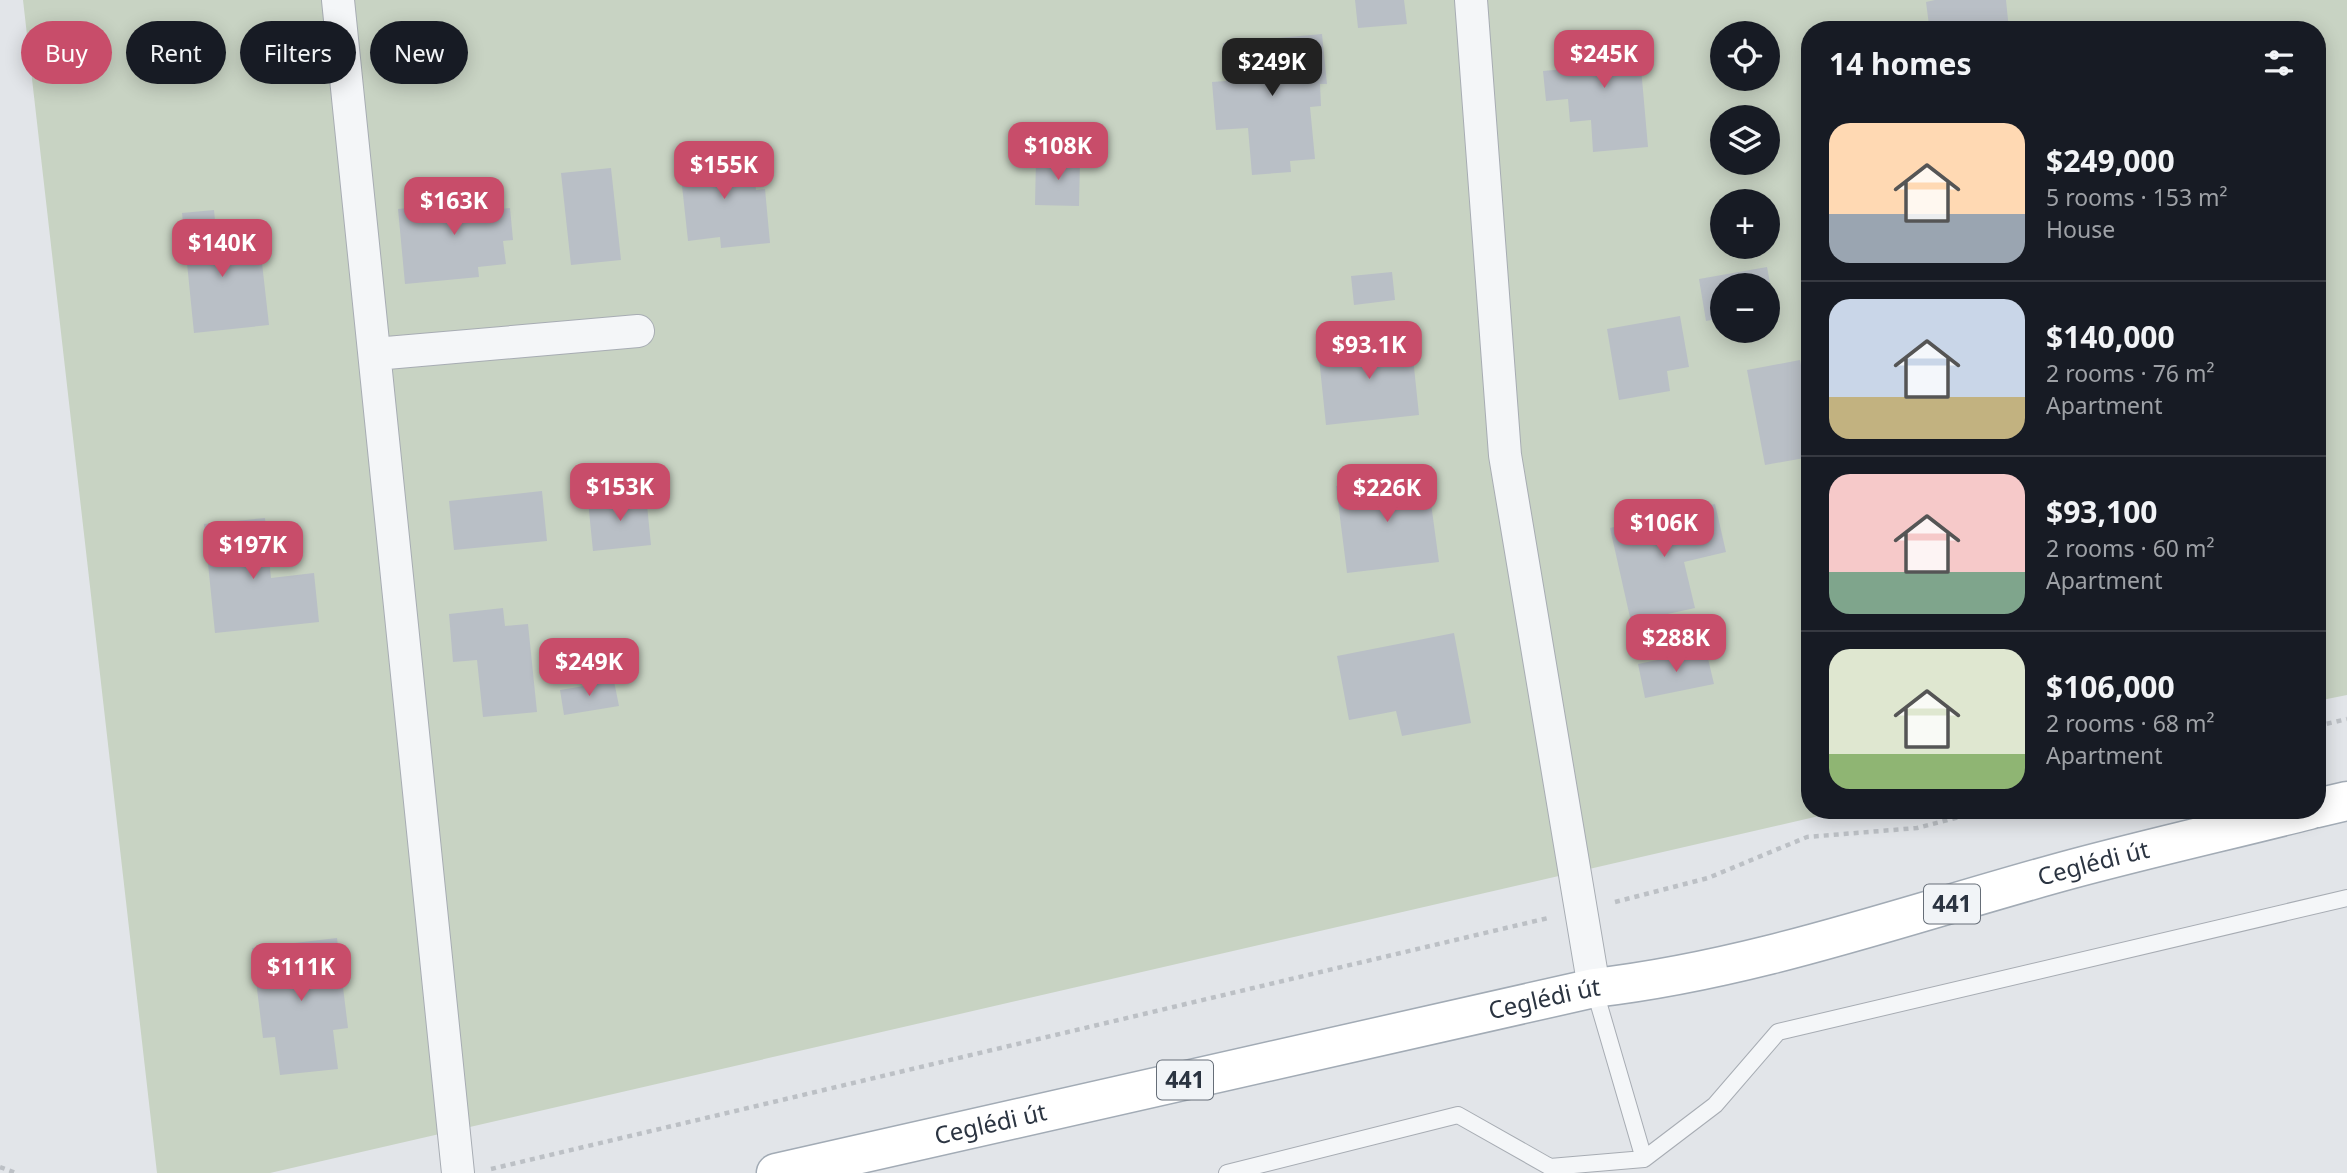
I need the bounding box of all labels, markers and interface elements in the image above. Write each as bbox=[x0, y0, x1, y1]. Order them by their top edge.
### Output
chip: Buy bbox=[21, 21, 112, 84]
chip: Rent bbox=[126, 21, 226, 84]
chip: Filters bbox=[240, 21, 356, 84]
chip: New bbox=[370, 21, 468, 84]
map controls bbox=[1710, 21, 1780, 343]
button: locate bbox=[1710, 21, 1780, 91]
pin: $245K bbox=[1555, 31, 1653, 90]
text: $245K bbox=[1570, 37, 1638, 69]
pin: $249K bbox=[1223, 38, 1321, 98]
text: 14 homes bbox=[1829, 43, 1972, 84]
icon: filters bbox=[2260, 44, 2298, 82]
text: $249K bbox=[1238, 45, 1306, 77]
button: layers bbox=[1710, 105, 1780, 175]
pin: $108K bbox=[1009, 122, 1107, 182]
text: $108K bbox=[1024, 129, 1092, 161]
text: $249,000 bbox=[2046, 140, 2175, 181]
pin: $155K bbox=[675, 142, 773, 201]
text: $155K bbox=[690, 148, 758, 180]
icon: home bbox=[1885, 151, 1969, 235]
pin: $163K bbox=[405, 177, 503, 237]
text: 5 rooms · 153 m² bbox=[2046, 181, 2228, 213]
text: $163K bbox=[420, 184, 488, 216]
button: + bbox=[1710, 189, 1780, 259]
text: House bbox=[2046, 213, 2115, 245]
pin: $140K bbox=[173, 219, 271, 279]
text: $140K bbox=[188, 226, 256, 258]
button: − bbox=[1710, 273, 1780, 343]
text: $140,000 bbox=[2046, 316, 2175, 357]
pin: $93.1K bbox=[1312, 322, 1426, 381]
icon: home bbox=[1885, 327, 1969, 411]
text: $93.1K bbox=[1332, 328, 1406, 360]
text: 2 rooms · 76 m² bbox=[2046, 357, 2215, 389]
text: Apartment bbox=[2046, 389, 2163, 421]
pin: $153K bbox=[571, 463, 669, 523]
pin: $226K bbox=[1338, 464, 1436, 524]
text: $153K bbox=[586, 470, 654, 502]
text: $226K bbox=[1353, 471, 1421, 503]
text: $93,100 bbox=[2046, 491, 2158, 532]
pin: $106K bbox=[1615, 500, 1713, 559]
icon: home bbox=[1885, 502, 1969, 586]
text: $106K bbox=[1630, 506, 1698, 538]
pin: $197K bbox=[204, 522, 302, 581]
text: $197K bbox=[219, 528, 287, 560]
text: 2 rooms · 60 m² bbox=[2046, 532, 2215, 564]
text: Apartment bbox=[2046, 564, 2163, 596]
pin: $288K bbox=[1627, 614, 1725, 674]
text: $288K bbox=[1642, 621, 1710, 653]
pin: $249K bbox=[540, 638, 638, 698]
text: $249K bbox=[555, 645, 623, 677]
text: $106,000 bbox=[2046, 666, 2175, 707]
icon: home bbox=[1885, 677, 1969, 761]
text: 2 rooms · 68 m² bbox=[2046, 707, 2215, 739]
text: Apartment bbox=[2046, 739, 2163, 771]
street label: Ceglédi út bbox=[2034, 832, 2153, 893]
road number: 441 bbox=[1924, 884, 1980, 923]
pin: $111K bbox=[252, 944, 350, 1003]
text: $111K bbox=[267, 950, 335, 982]
street label: Ceglédi út bbox=[1485, 969, 1602, 1026]
road number: 441 bbox=[1157, 1060, 1213, 1100]
street label: Ceglédi út bbox=[931, 1094, 1050, 1152]

